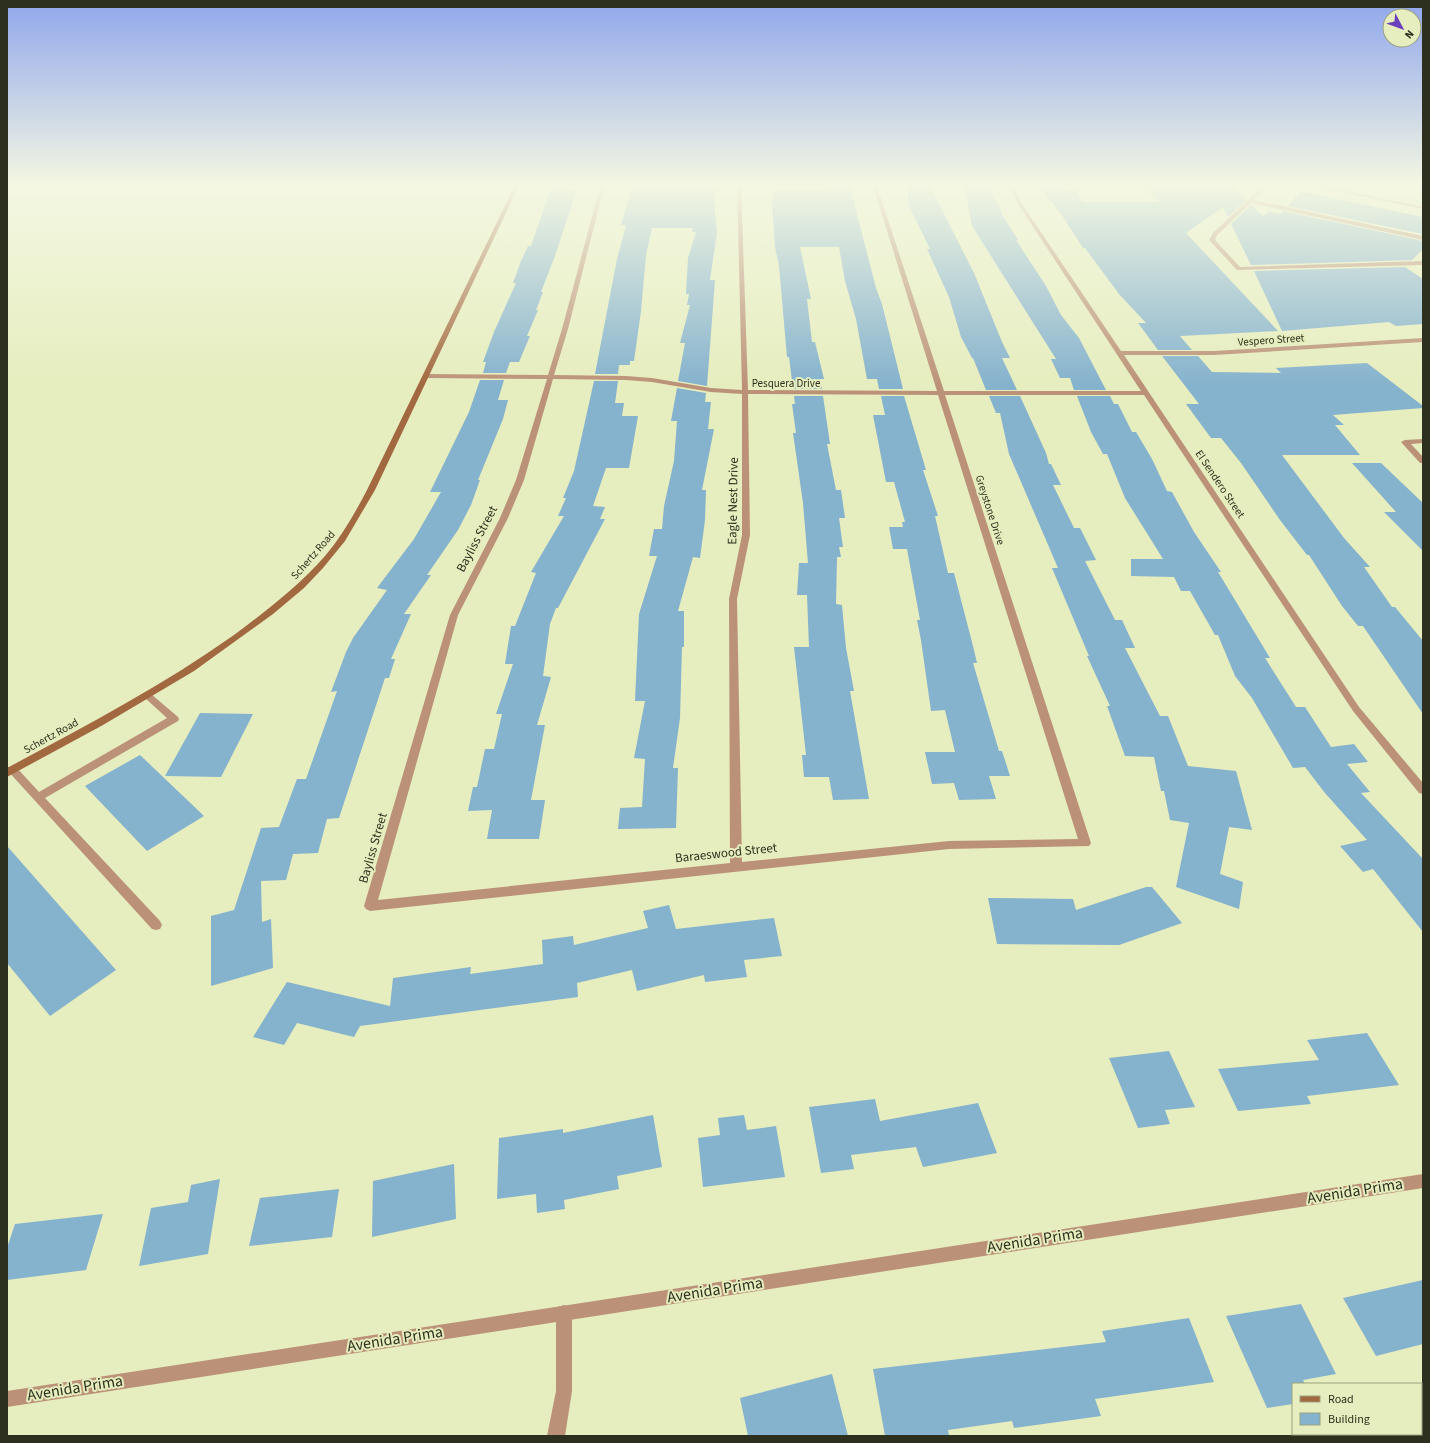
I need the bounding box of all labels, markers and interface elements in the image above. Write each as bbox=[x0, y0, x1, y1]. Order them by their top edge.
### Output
north arrow bbox=[1382, 8, 1422, 48]
text: N bbox=[1401, 27, 1417, 42]
street label: Vespero Street bbox=[1237, 330, 1305, 350]
street label: Pesquera Drive bbox=[752, 376, 821, 391]
street label: El Sendero Street bbox=[1192, 447, 1249, 521]
street label: Eagle Nest Drive bbox=[723, 457, 743, 545]
street label: Greystone Drive bbox=[972, 473, 1009, 547]
street label: Bayliss Street bbox=[452, 502, 502, 575]
street label: Schertz Road bbox=[288, 527, 338, 583]
street label: Schertz Road bbox=[21, 715, 81, 757]
street label: Bayliss Street bbox=[354, 810, 392, 885]
street label: Baraeswood Street bbox=[674, 839, 779, 867]
street label: Avenida Prima bbox=[1306, 1173, 1404, 1209]
street label: Avenida Prima bbox=[986, 1222, 1084, 1258]
street label: Avenida Prima bbox=[666, 1272, 764, 1308]
street label: Avenida Prima bbox=[346, 1321, 444, 1357]
street label: Avenida Prima bbox=[26, 1370, 124, 1406]
legend bbox=[1292, 1383, 1422, 1435]
text: Road bbox=[1328, 1391, 1354, 1408]
text: Building bbox=[1328, 1411, 1370, 1428]

